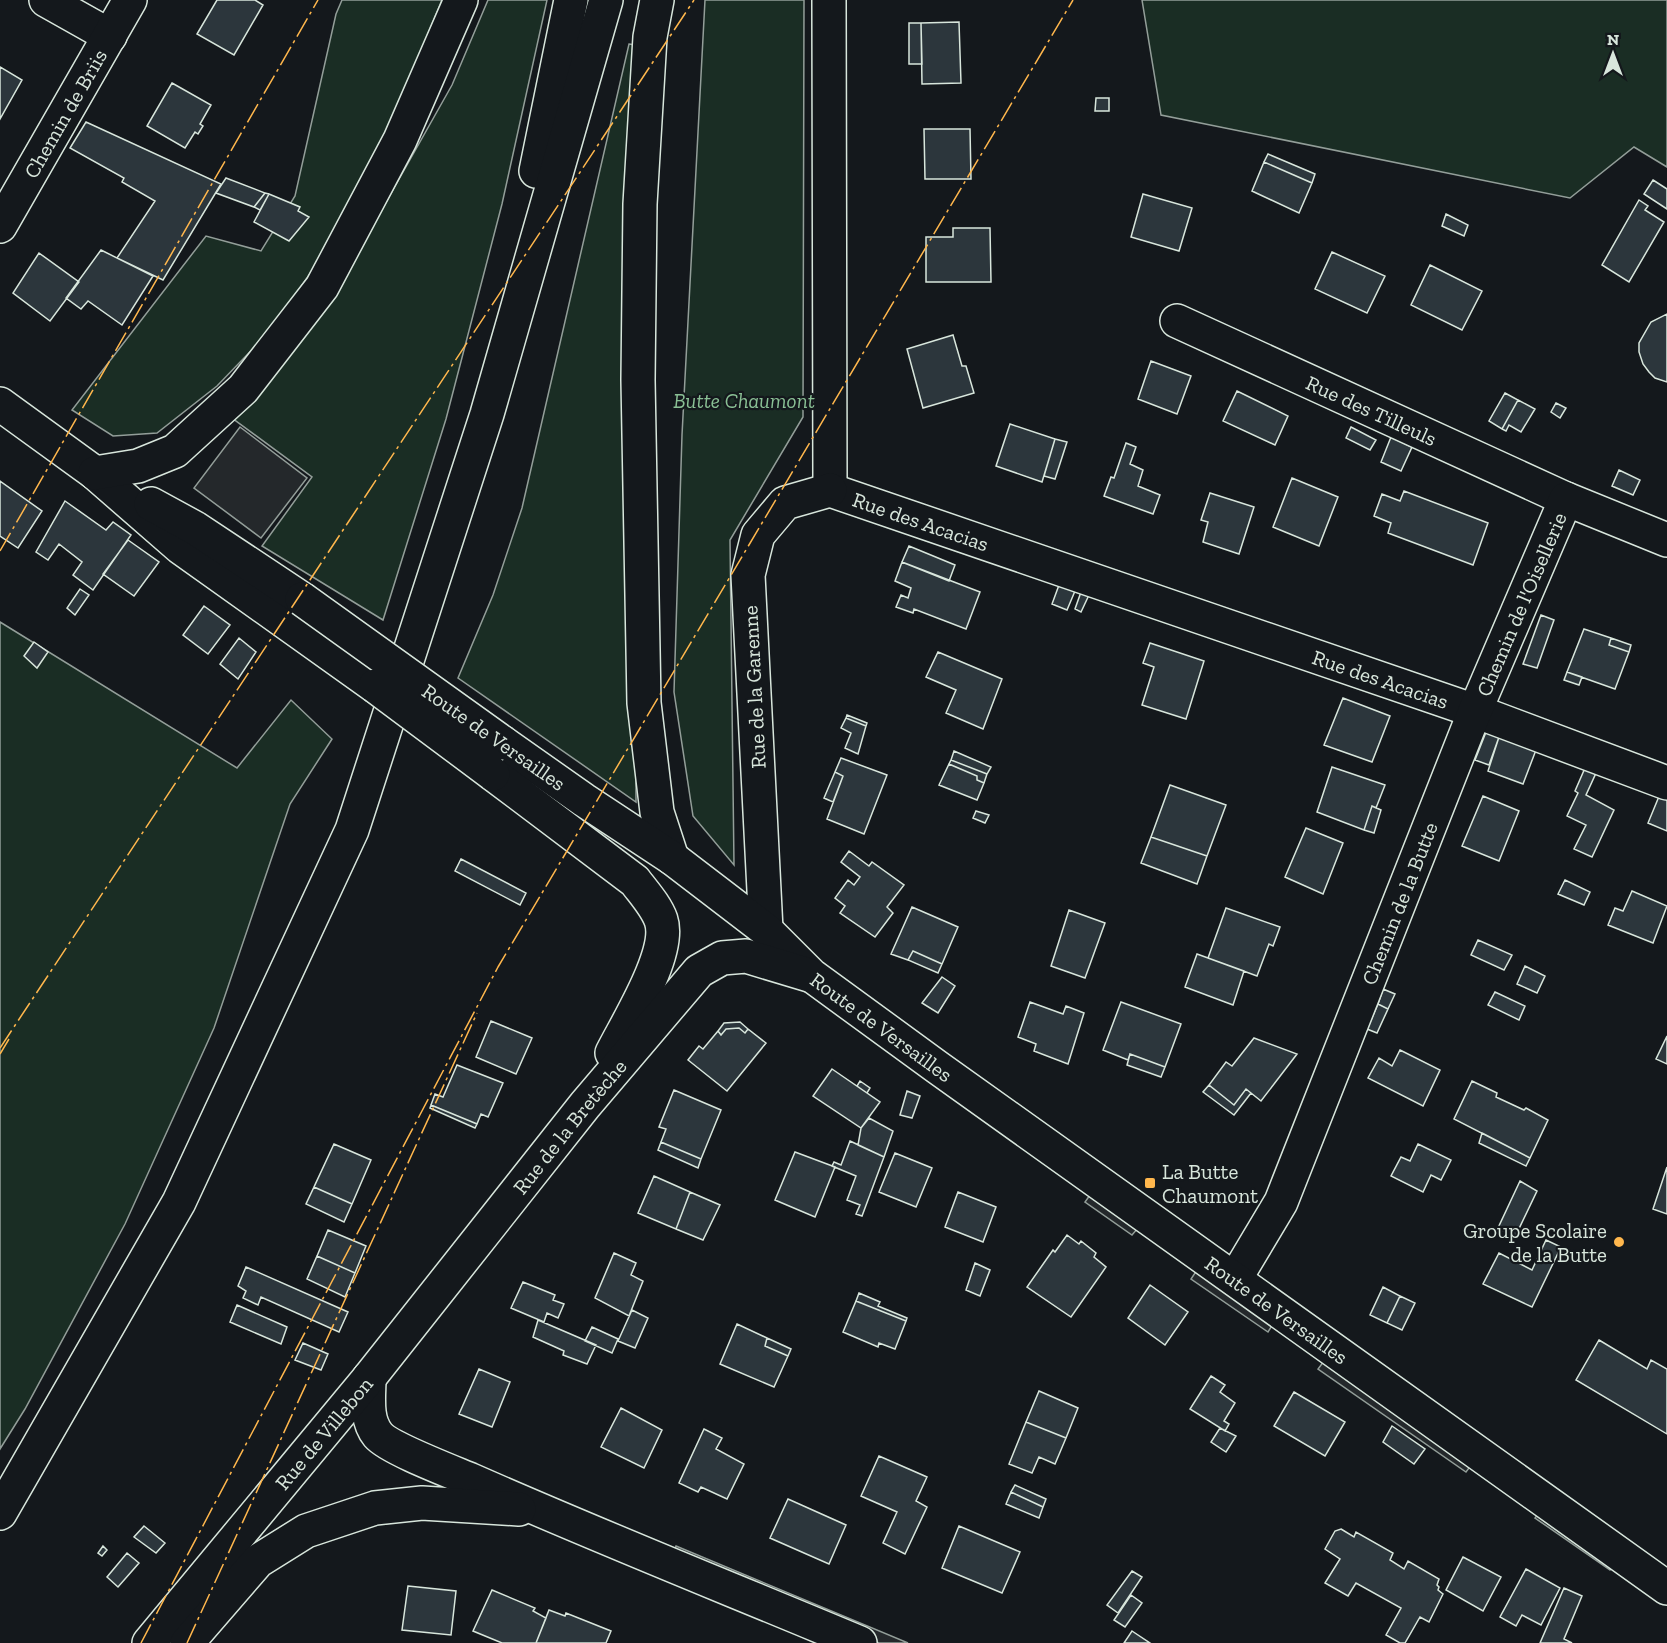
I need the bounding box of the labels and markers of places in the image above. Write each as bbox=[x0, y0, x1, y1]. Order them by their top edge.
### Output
place label: La Butte Chaumont bbox=[1162, 1159, 1258, 1208]
marker: La Butte Chaumont bbox=[1143, 1176, 1157, 1190]
place label: Groupe Scolaire de la Butte bbox=[1463, 1218, 1607, 1267]
marker: Groupe Scolaire de la Butte bbox=[1612, 1235, 1626, 1249]

